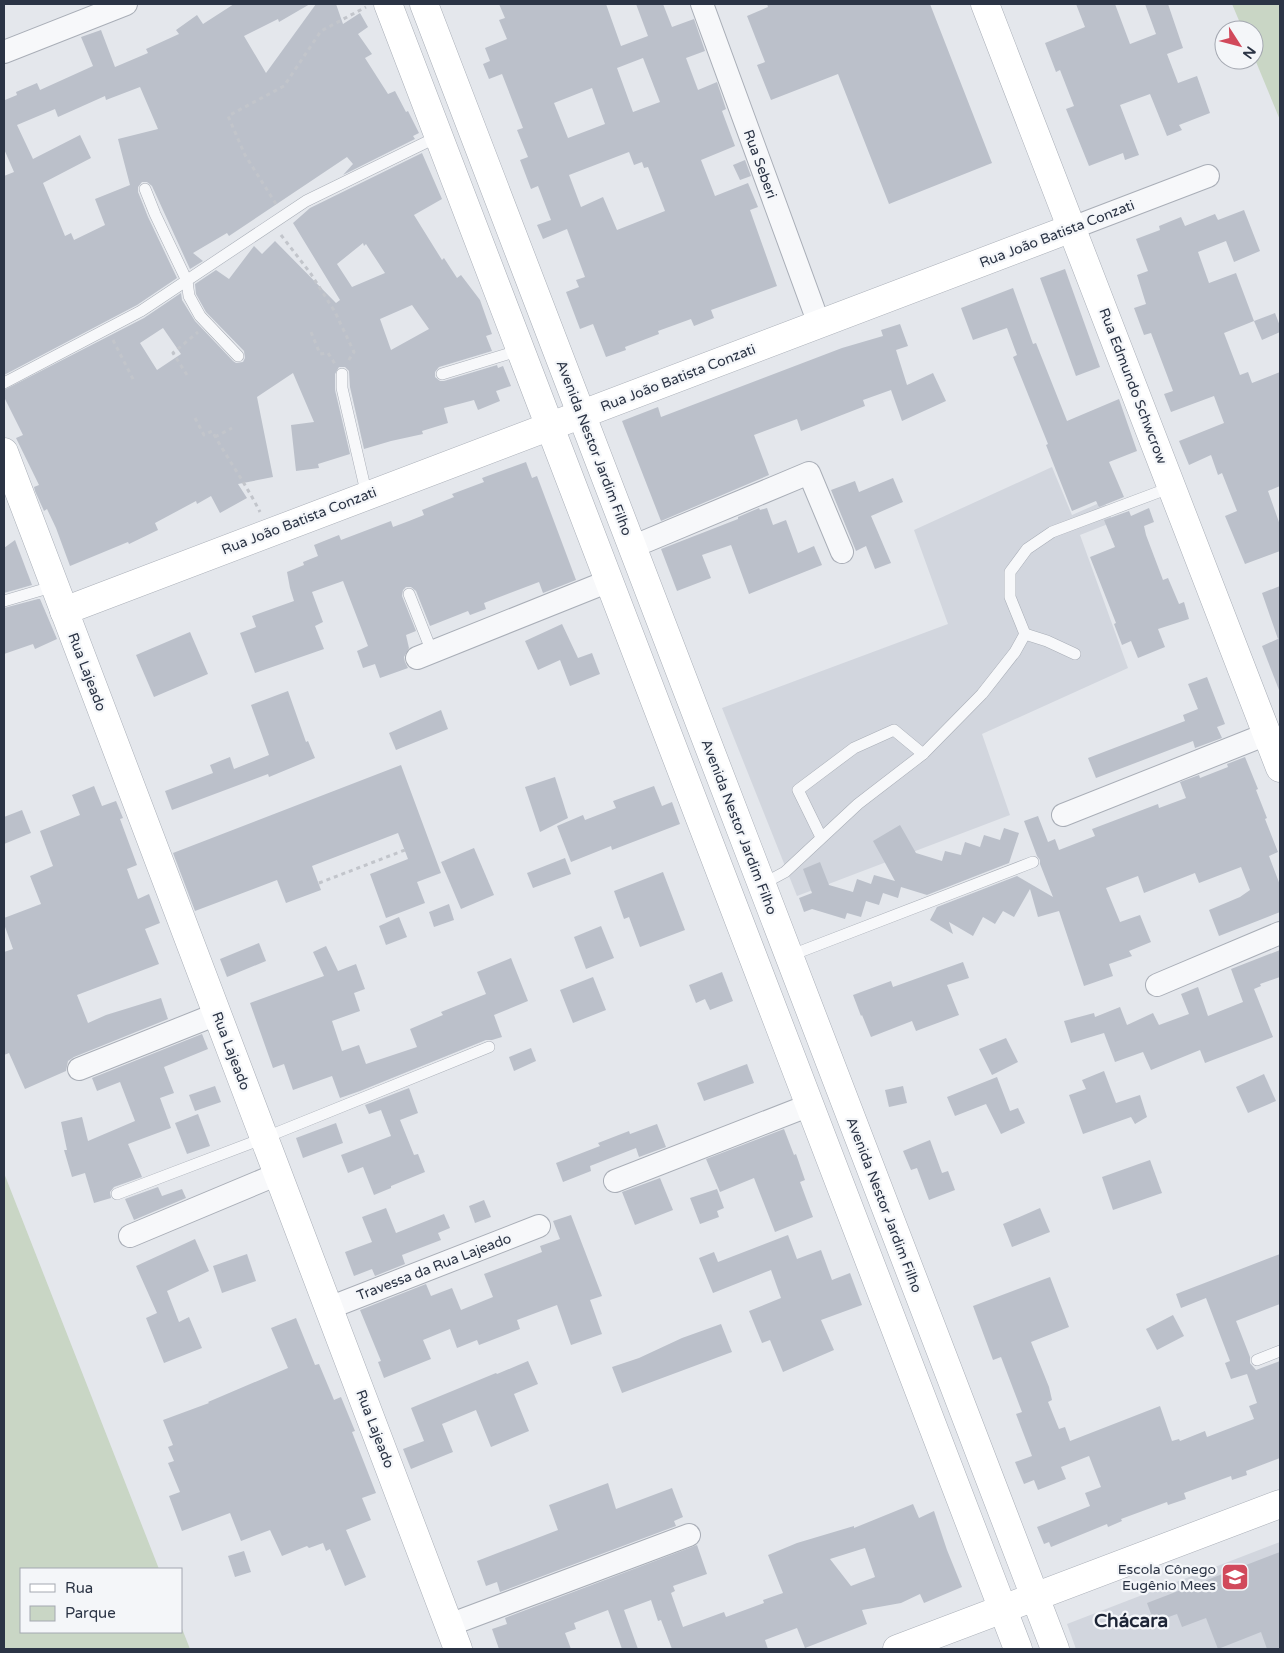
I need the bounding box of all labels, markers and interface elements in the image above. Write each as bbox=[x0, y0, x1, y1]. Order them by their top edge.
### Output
north arrow bbox=[1214, 20, 1264, 70]
text: N bbox=[1239, 43, 1259, 62]
street label: Rua Seberi bbox=[740, 127, 780, 201]
street label: Rua João Batista Conzati bbox=[977, 197, 1137, 271]
street label: Rua Edmundo Schwcrow bbox=[1095, 305, 1171, 467]
street label: Rua João Batista Conzati bbox=[598, 341, 758, 415]
street label: Avenida Nestor Jardim Filho bbox=[553, 358, 635, 538]
street label: Rua João Batista Conzati bbox=[219, 484, 379, 558]
street label: Rua Lajeado bbox=[64, 630, 110, 714]
street label: Avenida Nestor Jardim Filho bbox=[698, 737, 780, 917]
street label: Rua Lajeado bbox=[208, 1009, 254, 1093]
street label: Avenida Nestor Jardim Filho bbox=[843, 1115, 925, 1295]
street label: Travessa da Rua Lajeado bbox=[354, 1230, 514, 1304]
street label: Rua Lajeado bbox=[352, 1387, 398, 1471]
place label: Escola Cônego Eugênio Mees bbox=[1118, 1561, 1216, 1594]
school or university icon: Escola Cônego Eugênio Mees bbox=[1220, 1562, 1250, 1592]
legend bbox=[20, 1568, 182, 1633]
text: Rua bbox=[65, 1579, 93, 1597]
text: Parque bbox=[65, 1604, 116, 1622]
district label: Chácara bbox=[1094, 1610, 1168, 1632]

